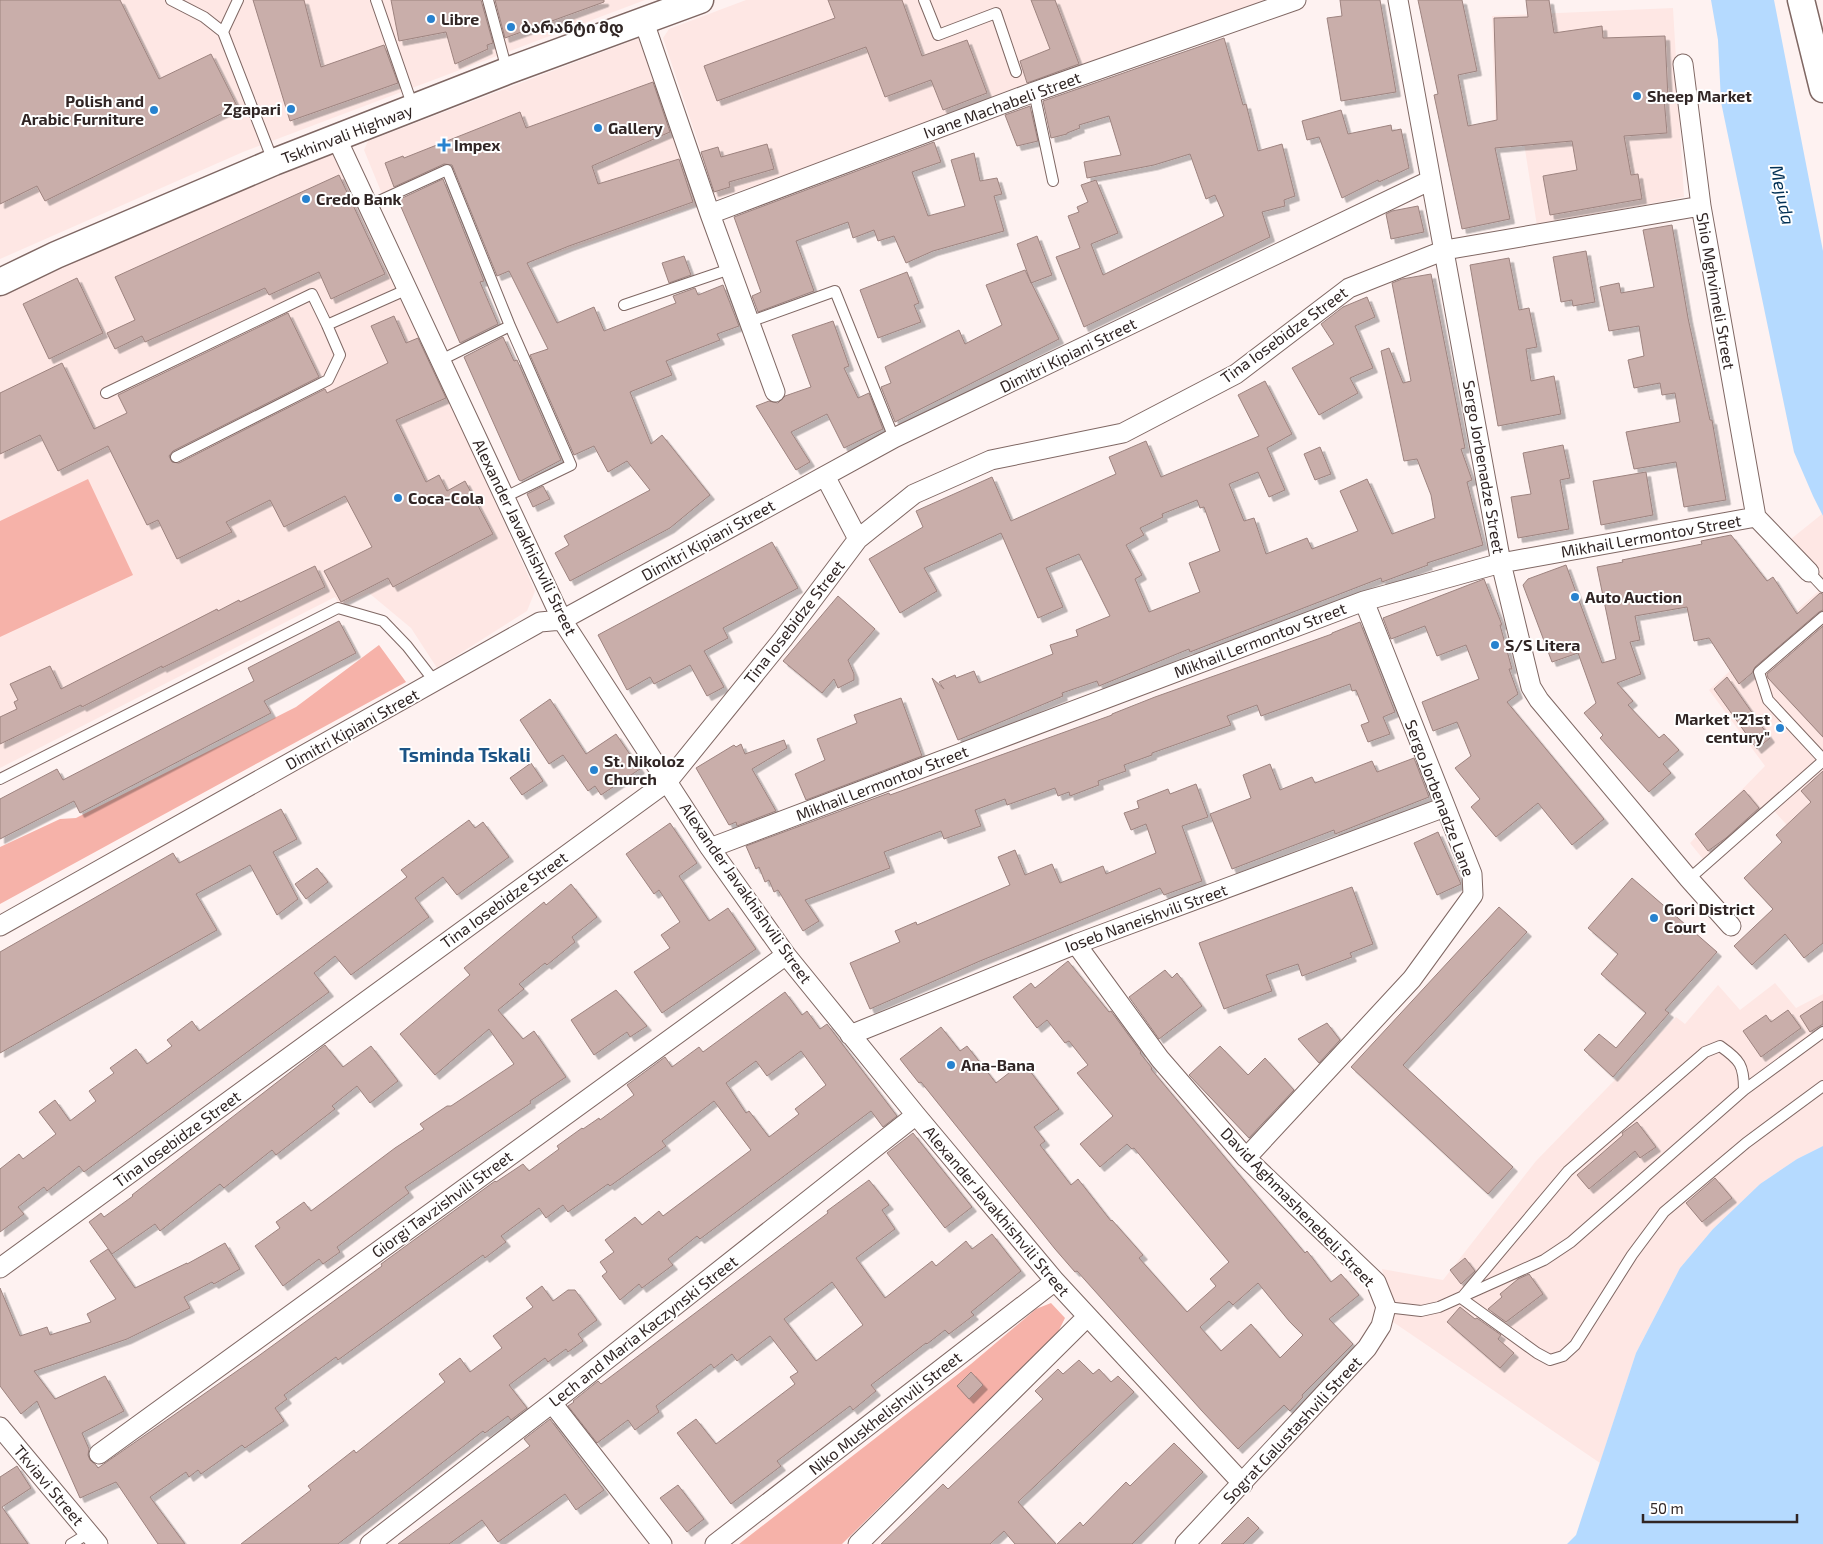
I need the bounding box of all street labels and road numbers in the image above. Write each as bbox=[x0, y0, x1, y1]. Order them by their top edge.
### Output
street label: Ivane Machabeli Street bbox=[921, 67, 1083, 142]
street label: Tskhinvali Highway bbox=[278, 100, 416, 167]
street label: Shio Mghvimeli Street bbox=[1693, 211, 1740, 371]
street label: Tina Iosebidze Street bbox=[1217, 282, 1351, 387]
street label: Dimitri Kipiani Street bbox=[996, 313, 1139, 396]
street label: Sergo Jorbenadze Street bbox=[1460, 379, 1509, 555]
street label: Alexander Javakhishvili Street bbox=[469, 435, 581, 638]
street label: Dimitri Kipiani Street bbox=[638, 495, 778, 584]
street label: Mikhail Lermontov Street bbox=[1559, 510, 1743, 561]
street label: Tina Iosebidze Street bbox=[739, 556, 848, 687]
street label: Mikhail Lermontov Street bbox=[1171, 598, 1349, 681]
street label: Dimitri Kipiani Street bbox=[282, 684, 422, 773]
street label: Sergo Jorbenadze Lane bbox=[1402, 717, 1479, 879]
street label: Mikhail Lermontov Street bbox=[793, 741, 971, 824]
street label: Alexander Javakhishvili Street bbox=[677, 799, 816, 987]
street label: Tina Iosebidze Street bbox=[437, 847, 571, 952]
street label: Ioseb Naneishvili Street bbox=[1062, 879, 1230, 956]
street label: Tina Iosebidze Street bbox=[110, 1086, 244, 1191]
street label: Alexander Javakhishvili Street bbox=[921, 1122, 1074, 1300]
street label: David Aghmashenebeli Street bbox=[1217, 1123, 1379, 1290]
street label: Giorgi Tavzishvili Street bbox=[368, 1146, 516, 1261]
street label: Lech and Maria Kaczynski Street bbox=[545, 1251, 741, 1410]
street label: Niko Muskhelishvili Street bbox=[805, 1347, 965, 1478]
street label: Sograt Galustashvili Street bbox=[1218, 1352, 1365, 1507]
street label: Tkviavi Street bbox=[10, 1441, 89, 1529]

